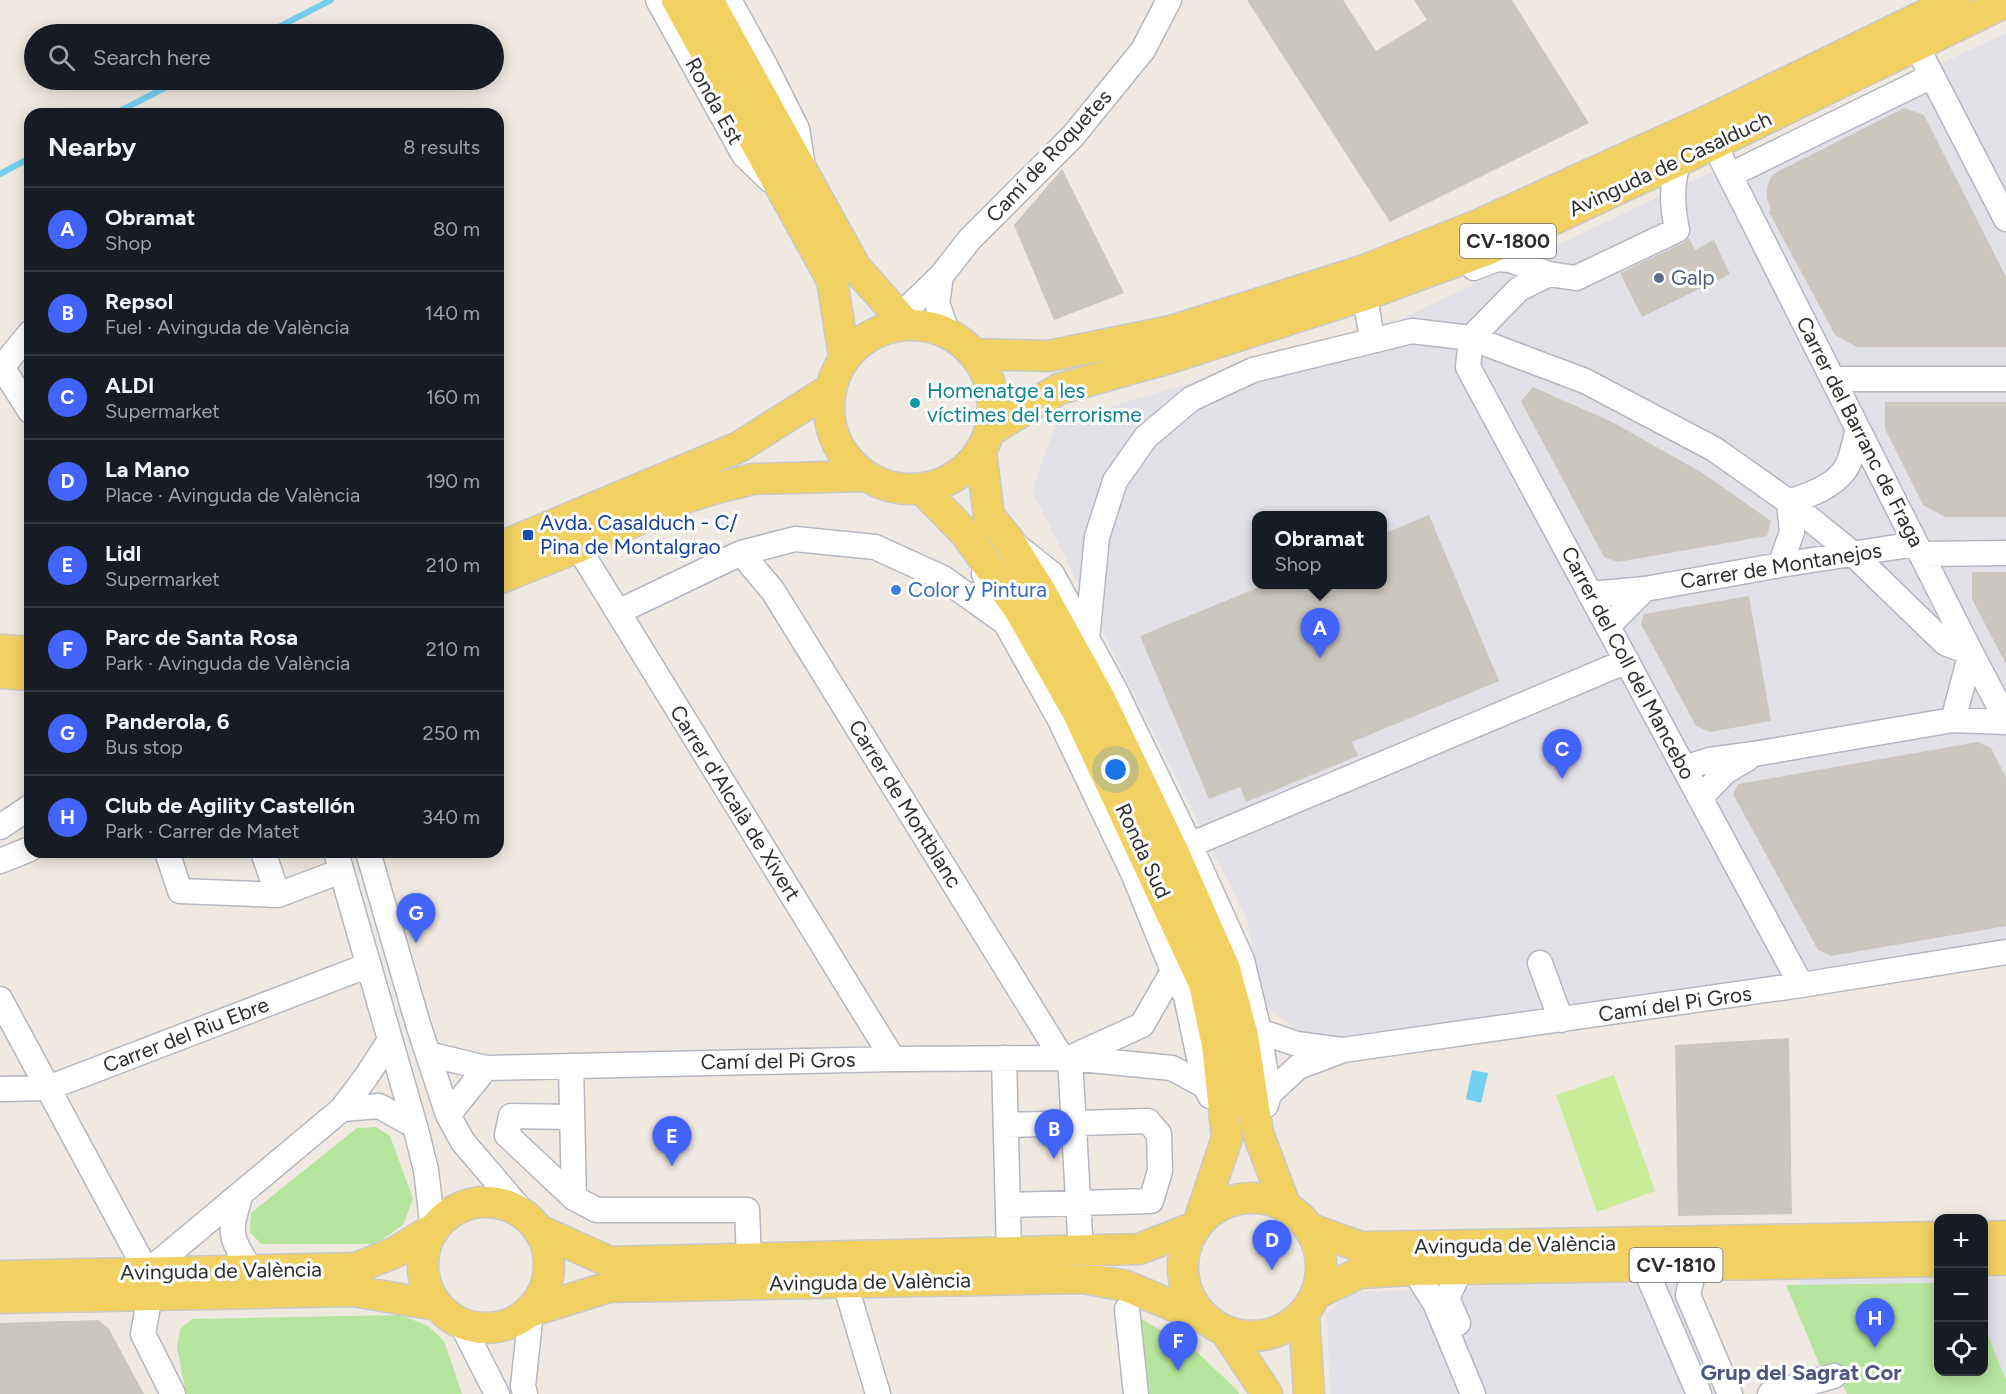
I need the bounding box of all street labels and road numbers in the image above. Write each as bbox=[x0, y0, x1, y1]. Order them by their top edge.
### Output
street label: Ronda Est bbox=[680, 53, 749, 149]
street label: Camí de Roquetes bbox=[981, 84, 1117, 227]
street label: Avinguda de Casalduch bbox=[1564, 106, 1775, 222]
road number: CV-1800 bbox=[1460, 224, 1556, 258]
street label: Carrer del Barranc de Fraga bbox=[1791, 312, 1929, 551]
street label: Carrer de Montanejos bbox=[1678, 537, 1884, 594]
street label: Carrer del Coll del Mancebo bbox=[1556, 542, 1700, 784]
street label: Carrer d'Alcalà de Xivert bbox=[665, 700, 806, 905]
street label: Carrer de Montblanc bbox=[844, 715, 967, 892]
street label: Ronda Sud bbox=[1111, 799, 1176, 902]
street label: Camí del Pi Gros bbox=[1597, 980, 1753, 1027]
street label: Carrer del Riu Ebre bbox=[99, 991, 272, 1078]
street label: Camí del Pi Gros bbox=[700, 1047, 856, 1074]
street label: Avinguda de València bbox=[1414, 1230, 1616, 1259]
road number: CV-1810 bbox=[1630, 1248, 1722, 1282]
street label: Avinguda de València bbox=[120, 1256, 322, 1285]
street label: Avinguda de València bbox=[769, 1267, 971, 1296]

